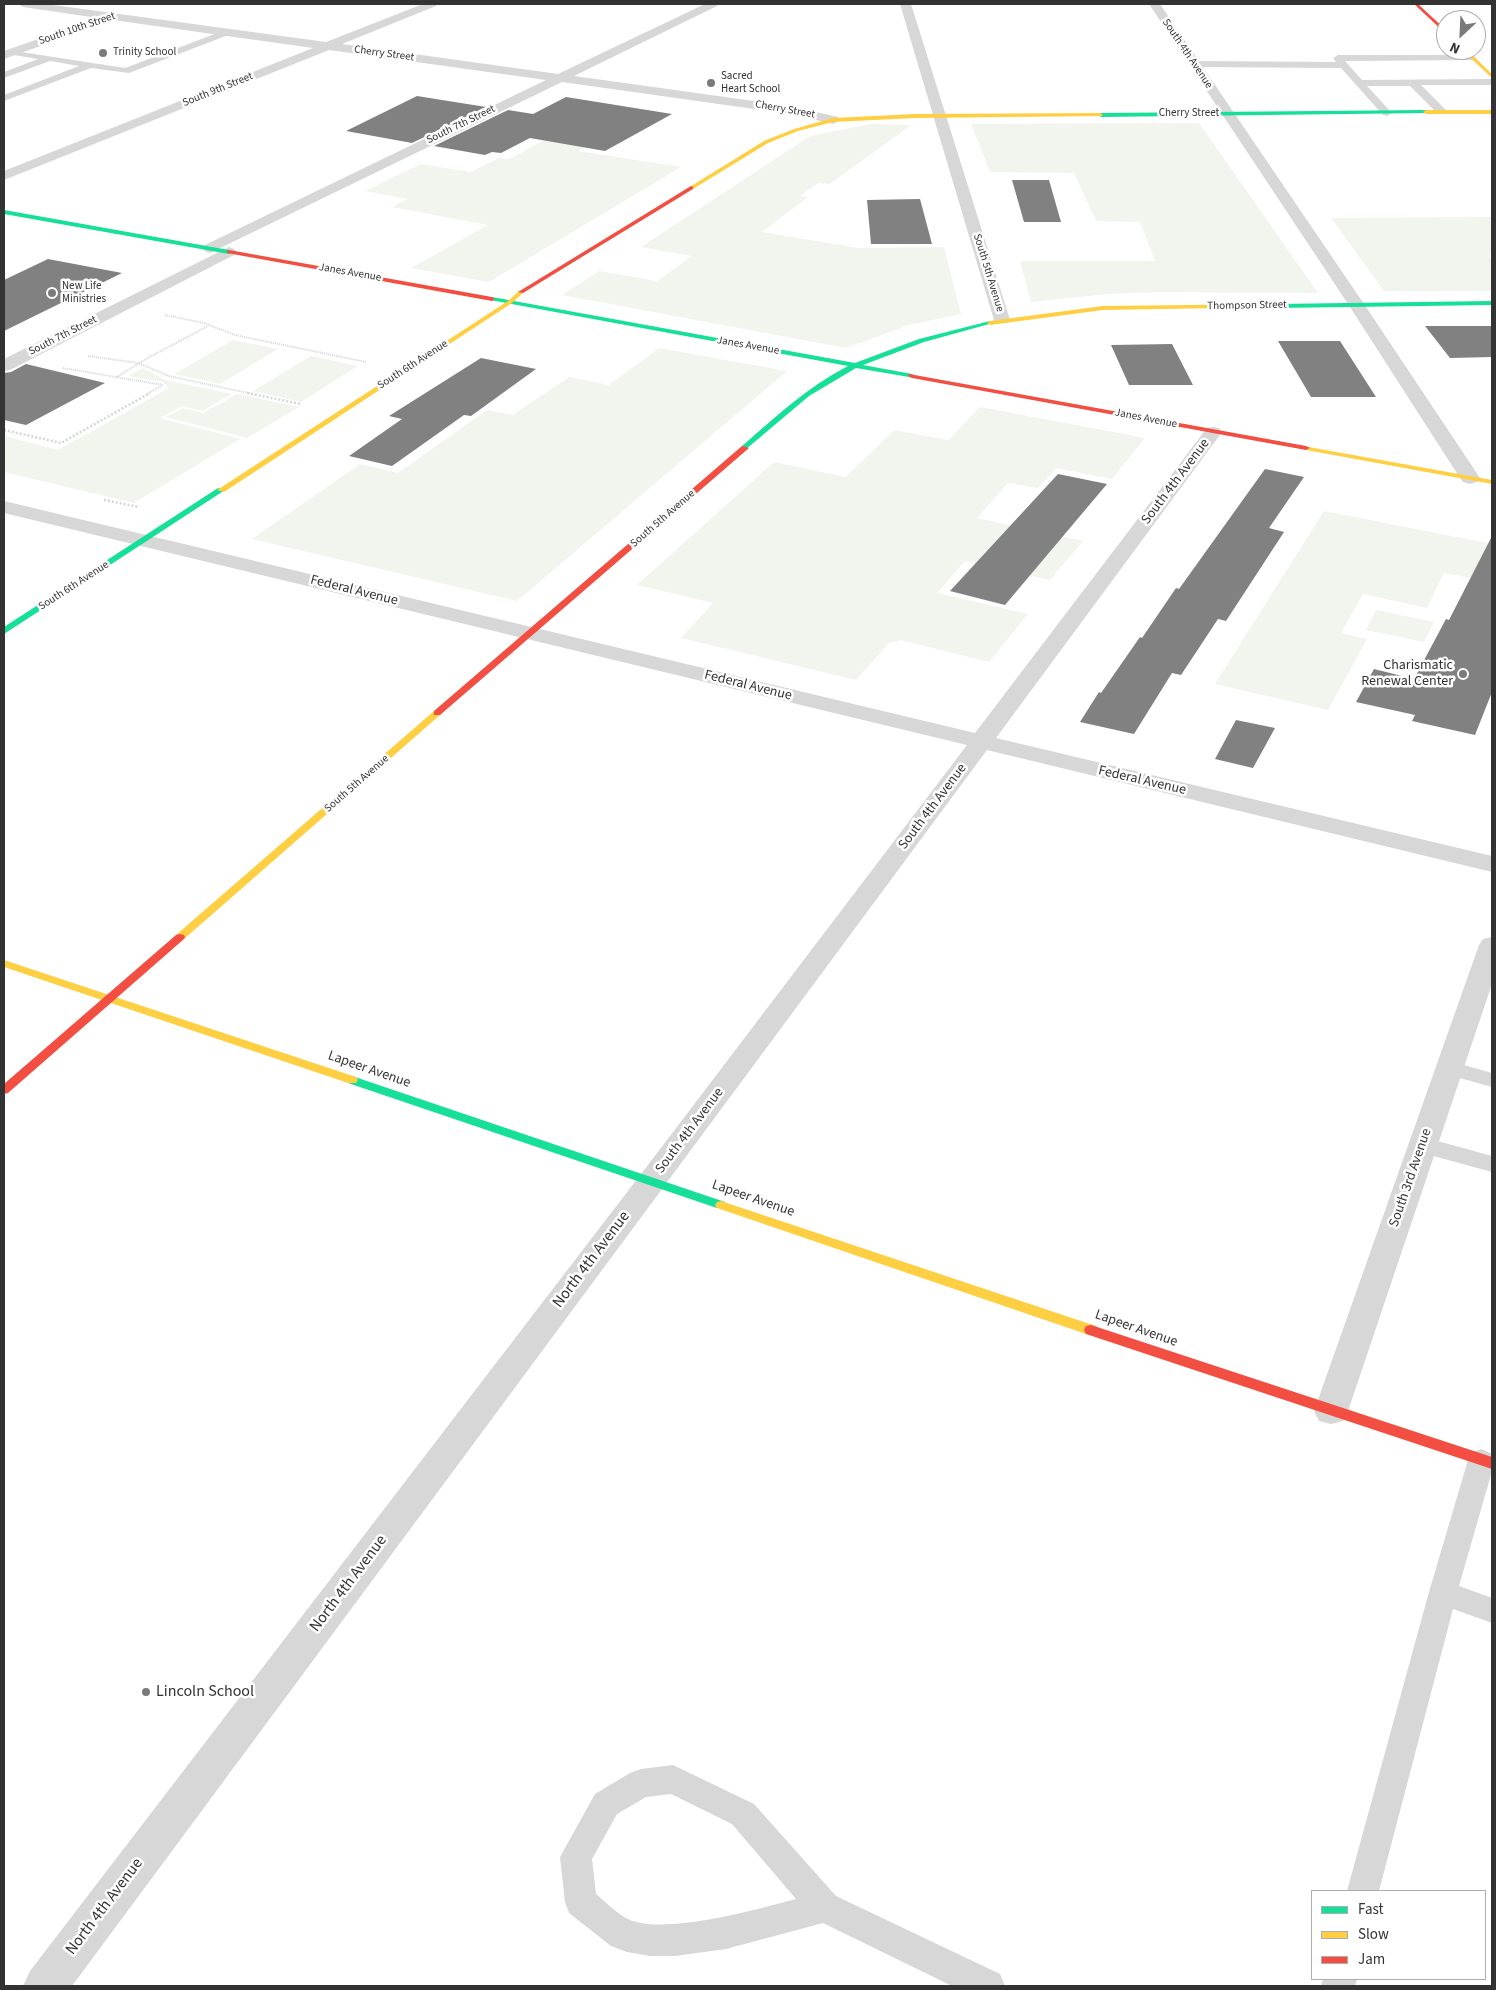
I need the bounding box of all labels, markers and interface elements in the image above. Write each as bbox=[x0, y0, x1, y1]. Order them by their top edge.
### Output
street label: South 10th Street bbox=[37, 10, 117, 48]
north arrow bbox=[1436, 10, 1486, 60]
street label: South 4th Avenue bbox=[1159, 17, 1215, 91]
text: N bbox=[1447, 37, 1464, 59]
street label: Cherry Street bbox=[353, 43, 415, 65]
place label: Trinity School bbox=[113, 46, 176, 60]
marker: Trinity School bbox=[97, 47, 109, 59]
street label: South 9th Street bbox=[181, 70, 255, 110]
place label: Sacred Heart School bbox=[721, 70, 780, 96]
marker: Sacred Heart School bbox=[705, 77, 717, 89]
street label: Cherry Street bbox=[754, 98, 816, 122]
street label: South 7th Street bbox=[425, 103, 497, 147]
street label: Cherry Street bbox=[1159, 107, 1219, 121]
street label: South 5th Avenue bbox=[970, 232, 1006, 314]
street label: Janes Avenue bbox=[318, 261, 382, 285]
place label: New Life Ministries bbox=[62, 280, 106, 306]
marker: New Life Ministries bbox=[46, 287, 58, 299]
street label: Thompson Street bbox=[1207, 299, 1287, 313]
street label: South 7th Street bbox=[27, 313, 99, 359]
street label: Janes Avenue bbox=[716, 334, 780, 358]
street label: South 6th Avenue bbox=[375, 337, 451, 393]
street label: Janes Avenue bbox=[1114, 407, 1178, 431]
street label: South 4th Avenue bbox=[1138, 436, 1214, 528]
street label: South 5th Avenue bbox=[628, 487, 698, 551]
street label: South 6th Avenue bbox=[36, 558, 112, 614]
street label: Federal Avenue bbox=[309, 572, 399, 610]
place label: Charismatic Renewal Center bbox=[1361, 658, 1453, 690]
street label: Federal Avenue bbox=[703, 667, 793, 705]
marker: Charismatic Renewal Center bbox=[1457, 668, 1469, 680]
street label: South 5th Avenue bbox=[322, 752, 392, 816]
street label: South 4th Avenue bbox=[895, 761, 971, 853]
street label: Federal Avenue bbox=[1097, 763, 1187, 799]
street label: Lapeer Avenue bbox=[325, 1048, 413, 1092]
street label: South 4th Avenue bbox=[652, 1085, 728, 1177]
street label: South 3rd Avenue bbox=[1386, 1126, 1436, 1230]
street label: Lapeer Avenue bbox=[709, 1177, 797, 1221]
street label: North 4th Avenue bbox=[549, 1208, 635, 1312]
street label: Lapeer Avenue bbox=[1092, 1307, 1180, 1351]
street label: North 4th Avenue bbox=[306, 1532, 392, 1636]
place label: Lincoln School bbox=[156, 1682, 254, 1702]
marker: Lincoln School bbox=[140, 1686, 152, 1698]
street label: North 4th Avenue bbox=[62, 1855, 148, 1959]
legend bbox=[1311, 1890, 1486, 1980]
text: Fast bbox=[1358, 1899, 1384, 1920]
text: Slow bbox=[1358, 1924, 1389, 1945]
text: Jam bbox=[1358, 1949, 1385, 1970]

